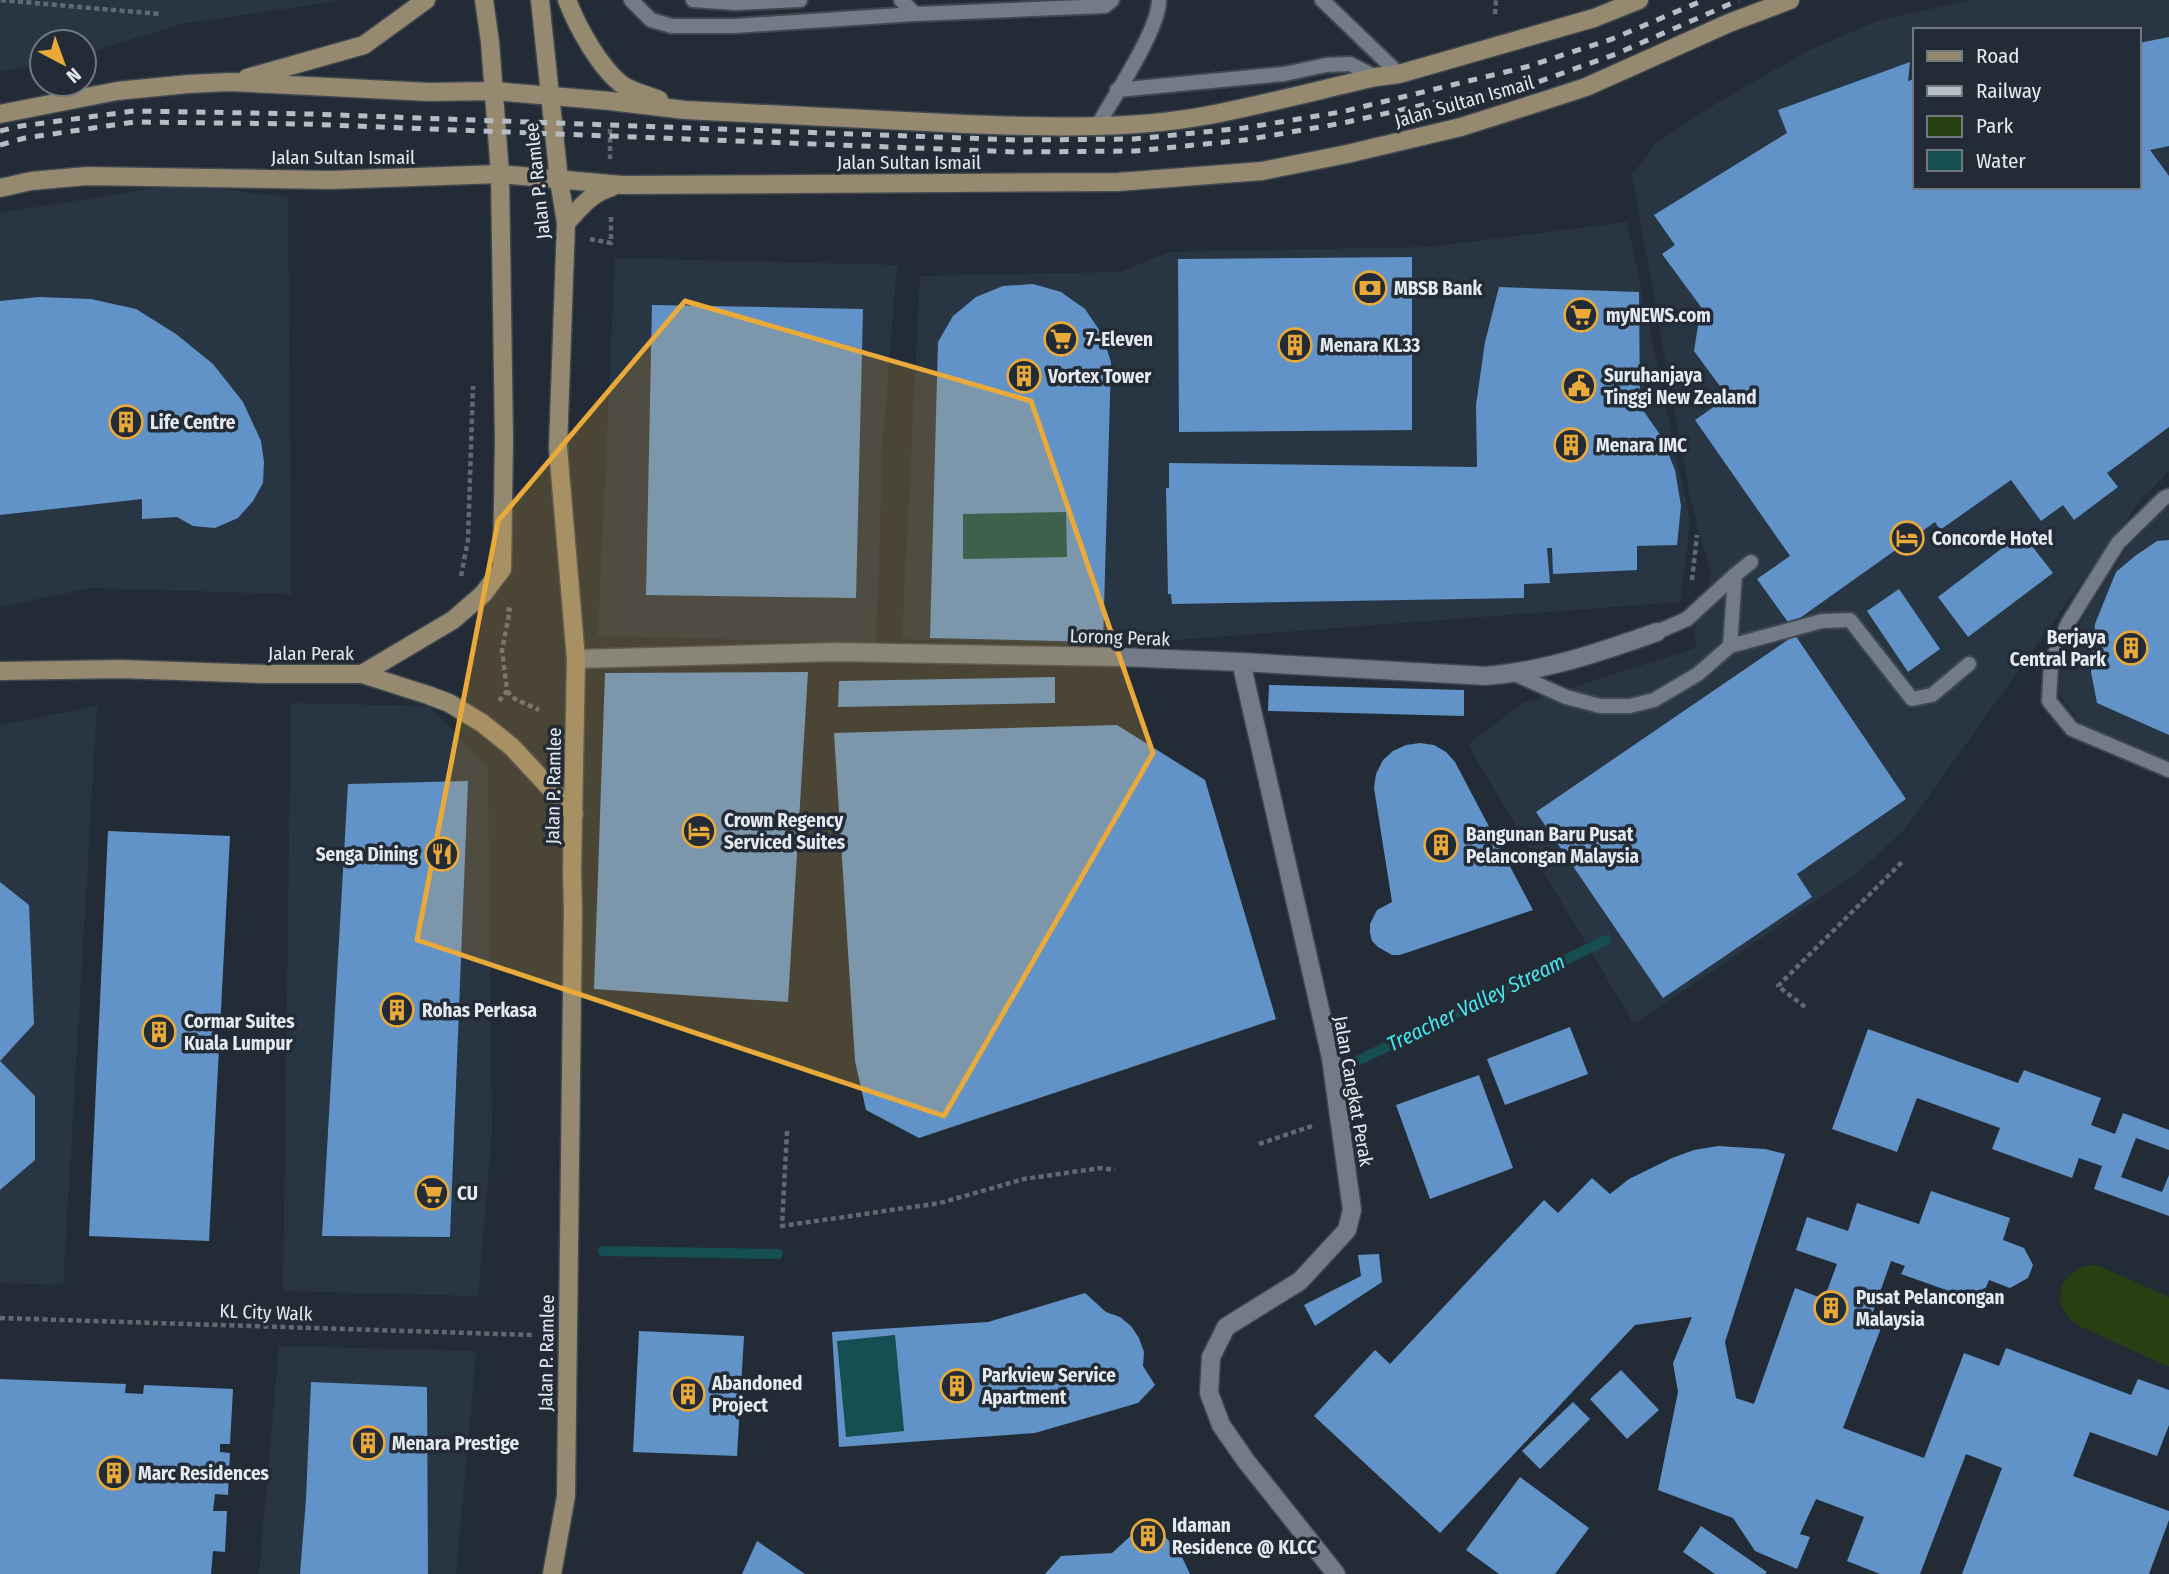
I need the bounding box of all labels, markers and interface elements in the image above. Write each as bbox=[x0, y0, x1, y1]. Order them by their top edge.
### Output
north arrow bbox=[28, 28, 98, 98]
legend bbox=[1913, 28, 2141, 189]
text: Road bbox=[1976, 43, 2020, 69]
text: N bbox=[62, 63, 86, 88]
street label: Jalan Sultan Ismail bbox=[1392, 71, 1537, 132]
text: Railway bbox=[1976, 78, 2042, 104]
text: Park bbox=[1976, 113, 2014, 139]
street label: Jalan P. Ramlee bbox=[520, 122, 555, 240]
street label: Jalan Sultan Ismail bbox=[271, 146, 415, 169]
text: Water bbox=[1976, 148, 2026, 174]
street label: Jalan Sultan Ismail bbox=[837, 151, 981, 174]
bank icon: MBSB Bank bbox=[1351, 269, 1389, 307]
place label: MBSB Bank bbox=[1394, 277, 1482, 300]
supermarket icon: myNEWS.com bbox=[1562, 296, 1600, 334]
place label: myNEWS.com bbox=[1606, 304, 1711, 327]
supermarket icon: 7-Eleven bbox=[1042, 320, 1080, 358]
building icon: Menara KL33 bbox=[1276, 326, 1314, 364]
place label: 7-Eleven bbox=[1086, 328, 1153, 351]
place label: Menara KL33 bbox=[1320, 334, 1420, 357]
building icon: Vortex Tower bbox=[1005, 357, 1043, 395]
place label: Suruhanjaya Tinggi New Zealand bbox=[1604, 364, 1757, 409]
place label: Vortex Tower bbox=[1047, 365, 1152, 388]
public building icon: Suruhanjaya Tinggi New Zealand bbox=[1560, 367, 1598, 405]
building icon: Life Centre bbox=[107, 403, 145, 441]
place label: Life Centre bbox=[150, 411, 236, 434]
building icon: Menara IMC bbox=[1552, 426, 1590, 464]
place label: Menara IMC bbox=[1596, 434, 1687, 457]
hotel icon: Concorde Hotel bbox=[1888, 519, 1926, 557]
place label: Concorde Hotel bbox=[1932, 527, 2054, 550]
street label: Lorong Perak bbox=[1069, 624, 1171, 651]
place label: Berjaya Central Park bbox=[2010, 626, 2106, 671]
building icon: Berjaya Central Park bbox=[2112, 629, 2150, 667]
street label: Jalan Perak bbox=[268, 642, 354, 665]
street label: Jalan P. Ramlee bbox=[541, 727, 566, 845]
place label: Crown Regency Serviced Suites bbox=[724, 809, 846, 854]
hotel icon: Crown Regency Serviced Suites bbox=[680, 812, 718, 850]
place label: Bangunan Baru Pusat Pelancongan Malaysia bbox=[1466, 823, 1639, 868]
building icon: Bangunan Baru Pusat Pelancongan Malaysia bbox=[1422, 826, 1460, 864]
restaurant icon: Senga Dining bbox=[423, 835, 461, 873]
place label: Senga Dining bbox=[316, 843, 419, 866]
water label: Treacher Valley Stream bbox=[1383, 949, 1569, 1057]
building icon: Rohas Perkasa bbox=[378, 991, 416, 1029]
place label: Rohas Perkasa bbox=[422, 999, 537, 1022]
place label: Cormar Suites Kuala Lumpur bbox=[184, 1010, 295, 1055]
building icon: Cormar Suites Kuala Lumpur bbox=[140, 1013, 178, 1051]
street label: Jalan Cangkat Perak bbox=[1329, 1014, 1378, 1168]
supermarket icon: CU bbox=[413, 1174, 451, 1212]
place label: CU bbox=[457, 1182, 478, 1205]
place label: Pusat Pelancongan Malaysia bbox=[1856, 1286, 2004, 1331]
building icon: Pusat Pelancongan Malaysia bbox=[1812, 1289, 1850, 1327]
street label: Jalan P. Ramlee bbox=[534, 1294, 559, 1412]
street label: KL City Walk bbox=[219, 1299, 313, 1326]
place label: Parkview Service Apartment bbox=[981, 1364, 1116, 1409]
building icon: Parkview Service Apartment bbox=[938, 1367, 976, 1405]
place label: Abandoned Project bbox=[711, 1372, 802, 1417]
building icon: Abandoned Project bbox=[669, 1375, 707, 1413]
building icon: Menara Prestige bbox=[349, 1424, 387, 1462]
place label: Menara Prestige bbox=[392, 1432, 519, 1455]
building icon: Marc Residences bbox=[95, 1454, 133, 1492]
place label: Marc Residences bbox=[138, 1462, 270, 1485]
place label: Idaman Residence @ KLCC bbox=[1172, 1514, 1317, 1559]
building icon: Idaman Residence @ KLCC bbox=[1129, 1517, 1167, 1555]

